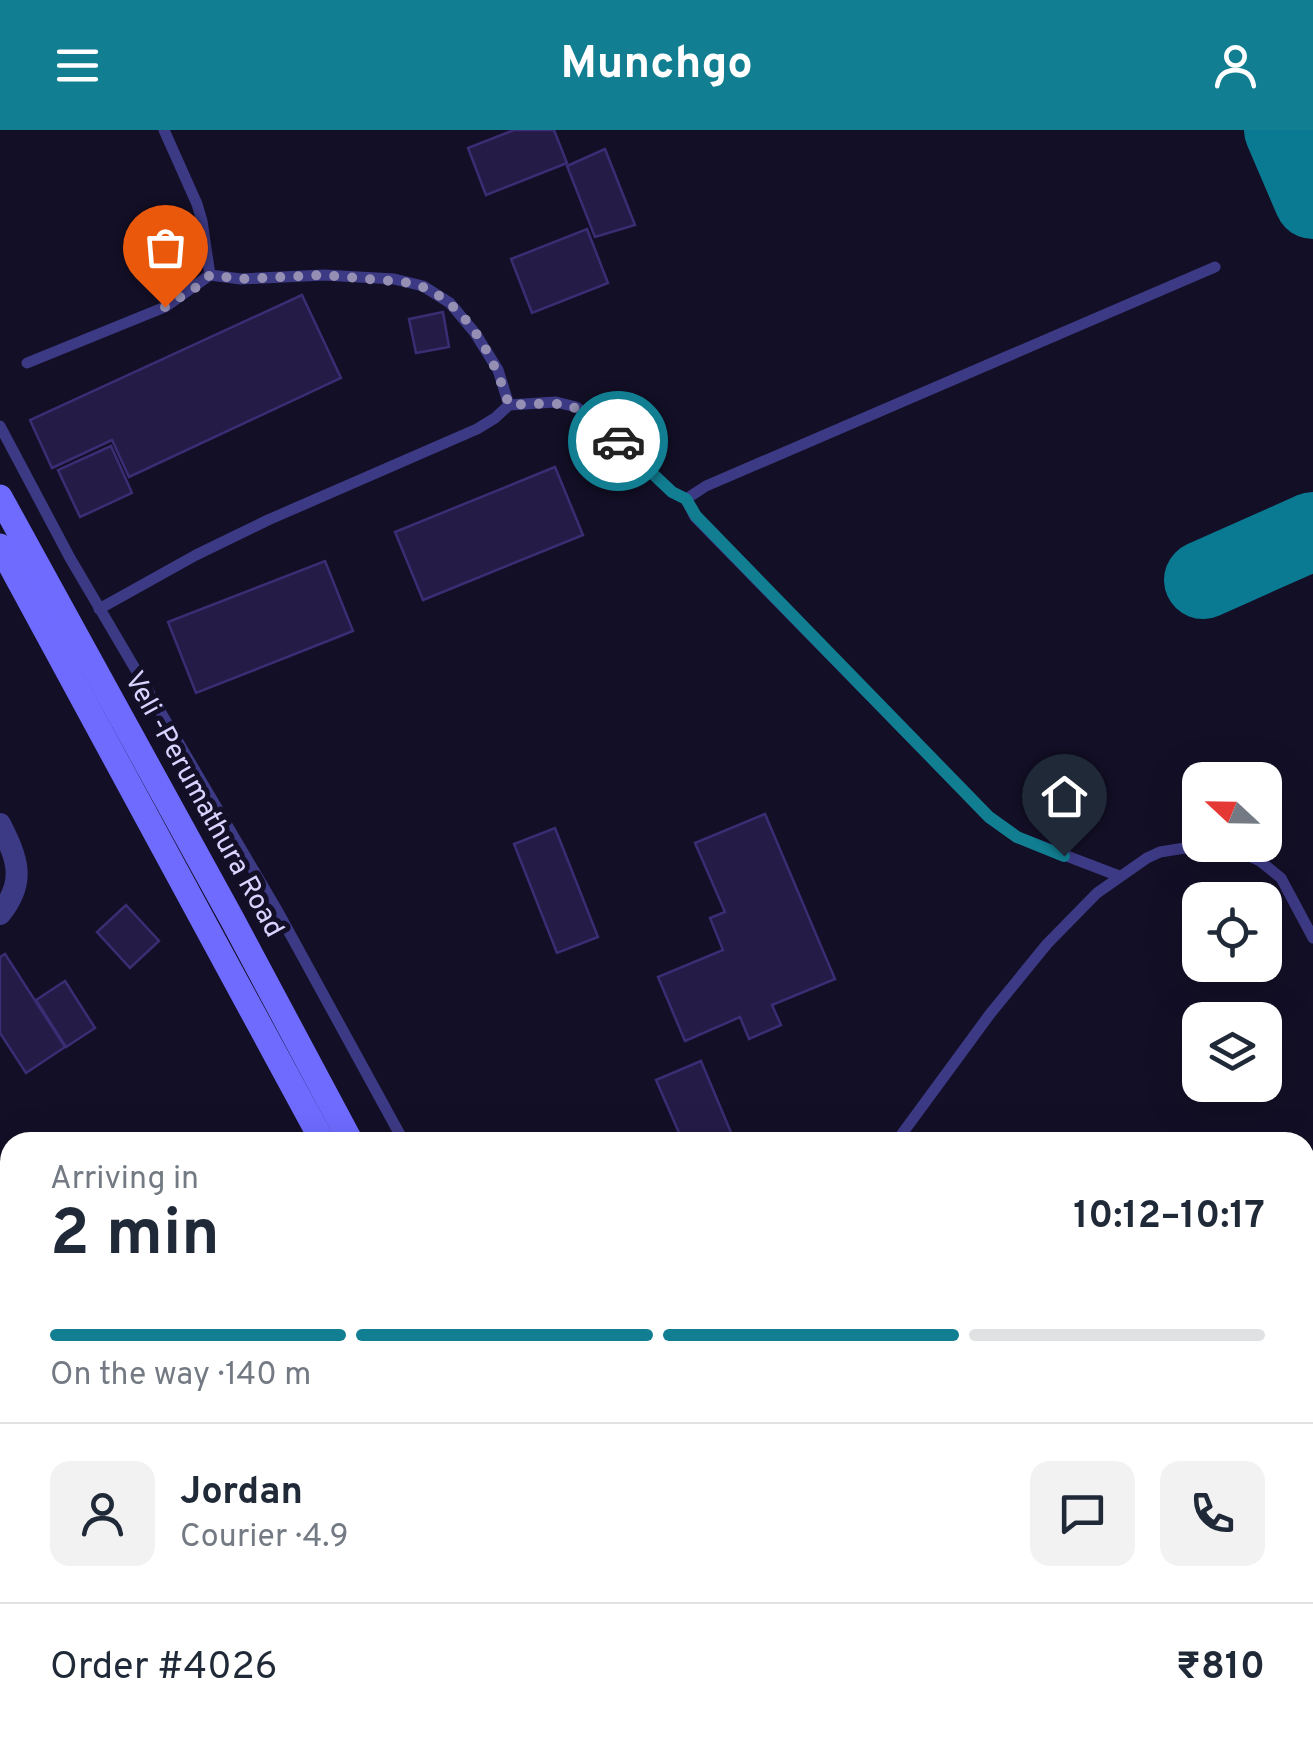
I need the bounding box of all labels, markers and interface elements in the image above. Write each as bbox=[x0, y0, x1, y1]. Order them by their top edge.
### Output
text: Munchgo bbox=[560, 37, 753, 94]
icon: menu bbox=[50, 38, 105, 93]
icon: person bbox=[1208, 38, 1263, 93]
pin bbox=[123, 205, 208, 308]
icon: bag bbox=[138, 220, 193, 275]
courier bbox=[568, 391, 668, 491]
icon: car bbox=[591, 414, 646, 469]
street label: Veli -Perumathura Road bbox=[115, 666, 291, 944]
pin bbox=[1022, 754, 1107, 857]
north arrow bbox=[1182, 762, 1282, 862]
map controls bbox=[1182, 762, 1282, 1102]
icon: home bbox=[1037, 769, 1092, 824]
button: locate bbox=[1182, 882, 1282, 982]
button: layers bbox=[1182, 1002, 1282, 1102]
text: Arriving in bbox=[50, 1160, 199, 1200]
text: 10:12–10:17 bbox=[1073, 1193, 1265, 1242]
text: 2 min bbox=[50, 1196, 220, 1278]
text: On the way · 140 m bbox=[50, 1356, 311, 1396]
button: person bbox=[50, 1461, 155, 1566]
button: chat bbox=[1030, 1461, 1135, 1566]
button: phone bbox=[1160, 1461, 1265, 1566]
text: Jordan bbox=[180, 1469, 303, 1518]
text: Courier · 4.9 bbox=[180, 1518, 349, 1558]
text: Order #4026 bbox=[50, 1644, 278, 1693]
text: ₹810 bbox=[1176, 1644, 1265, 1693]

